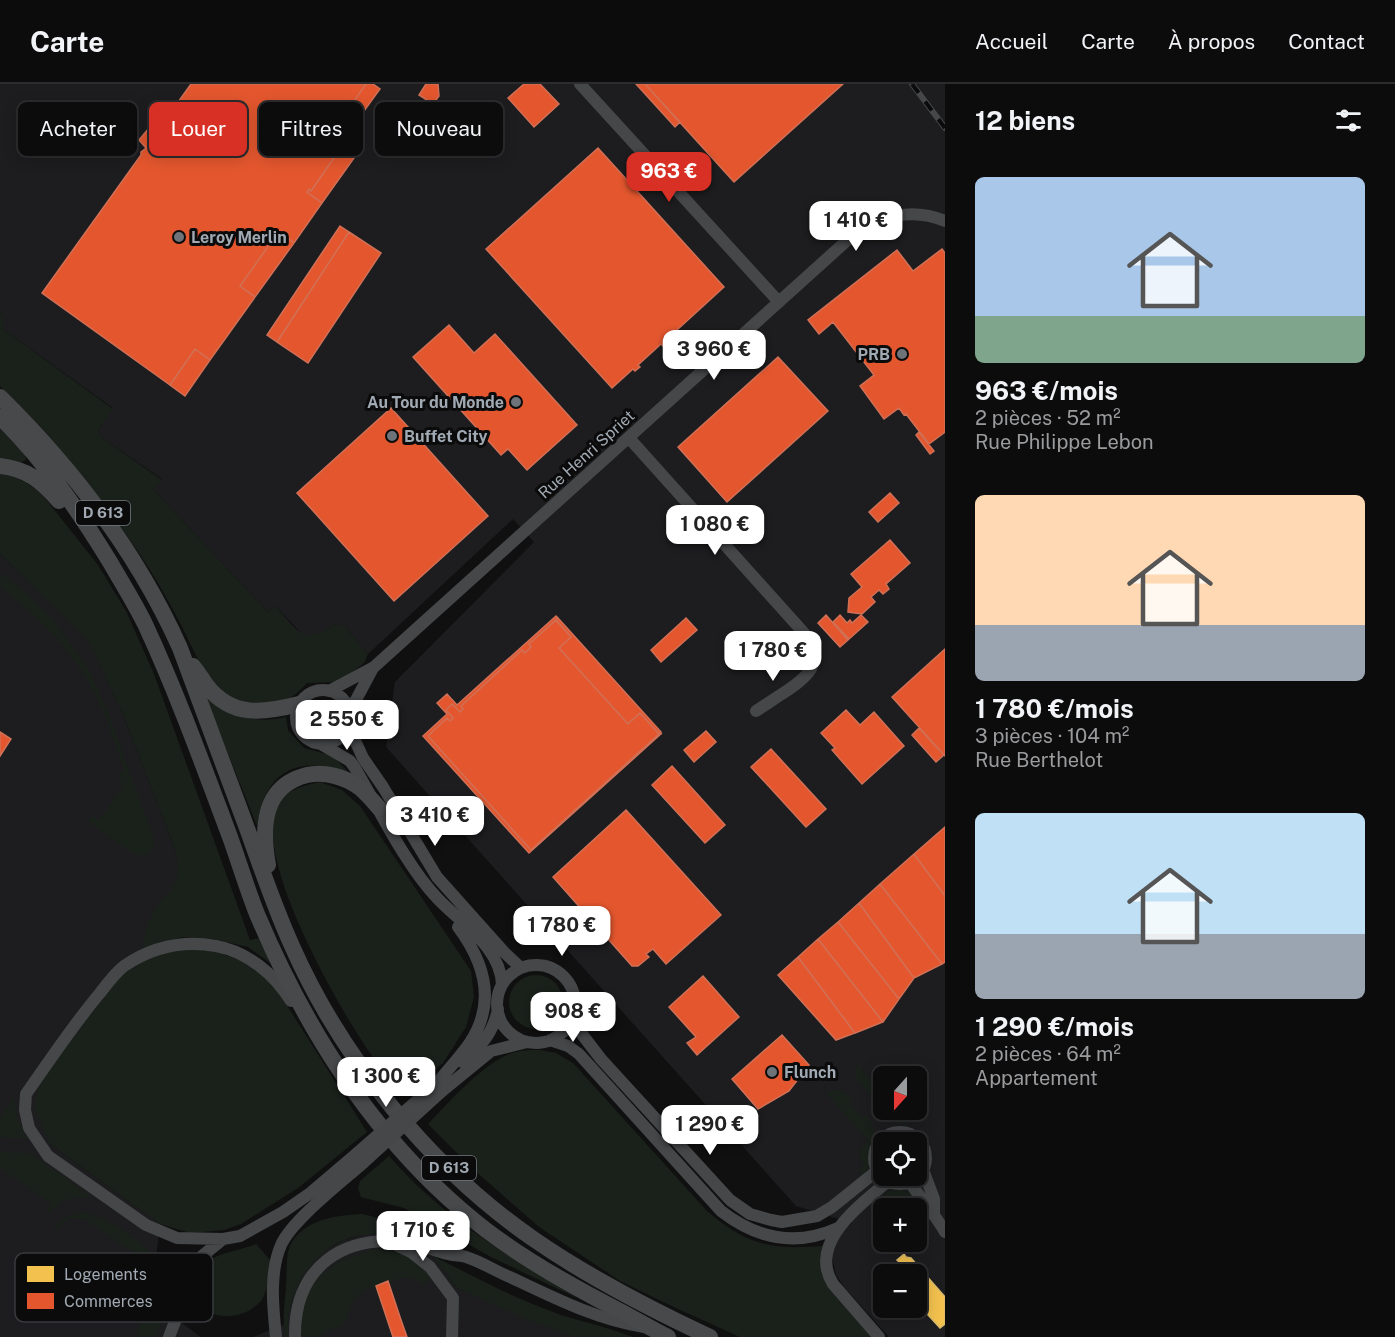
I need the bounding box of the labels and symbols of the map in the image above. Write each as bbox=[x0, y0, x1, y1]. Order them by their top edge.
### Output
pin: 963 € bbox=[627, 152, 711, 203]
pin: 1 410 € bbox=[801, 201, 911, 252]
place label: Leroy Merlin bbox=[191, 228, 287, 247]
marker: Leroy Merlin bbox=[172, 230, 186, 244]
pin: 3 960 € bbox=[659, 330, 769, 381]
place label: PRB bbox=[857, 345, 890, 364]
marker: PRB bbox=[895, 347, 909, 361]
place label: Au Tour du Monde bbox=[367, 393, 504, 412]
marker: Au Tour du Monde bbox=[509, 395, 523, 409]
street label: Rue Henri Spriet bbox=[534, 406, 638, 503]
place label: Buffet City bbox=[404, 427, 488, 446]
marker: Buffet City bbox=[385, 429, 399, 443]
road number: D 613 bbox=[76, 501, 130, 525]
pin: 1 080 € bbox=[660, 505, 770, 556]
pin: 1 780 € bbox=[718, 631, 828, 682]
pin: 2 550 € bbox=[292, 700, 402, 751]
pin: 3 410 € bbox=[380, 796, 490, 847]
pin: 1 780 € bbox=[507, 906, 617, 957]
pin: 908 € bbox=[531, 992, 615, 1043]
pin: 1 300 € bbox=[331, 1057, 441, 1108]
place label: Flunch bbox=[784, 1063, 836, 1082]
marker: Flunch bbox=[765, 1065, 779, 1079]
north arrow bbox=[873, 1066, 927, 1120]
pin: 1 290 € bbox=[655, 1105, 765, 1156]
road number: D 613 bbox=[422, 1156, 476, 1180]
pin: 1 710 € bbox=[368, 1211, 478, 1262]
legend bbox=[15, 1253, 213, 1322]
text: Logements bbox=[64, 1265, 147, 1284]
text: Commerces bbox=[64, 1292, 153, 1311]

